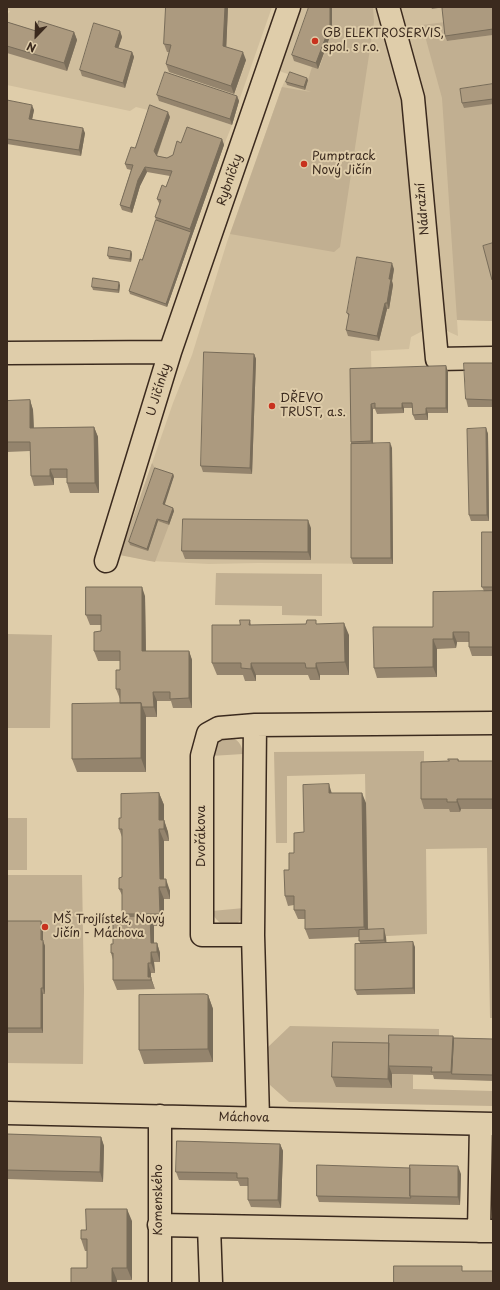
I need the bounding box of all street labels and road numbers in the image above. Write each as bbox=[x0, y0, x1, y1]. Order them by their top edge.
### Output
street label: Rybníčky bbox=[214, 152, 246, 208]
street label: Nádražní bbox=[414, 182, 432, 236]
street label: U Jičínky bbox=[144, 362, 174, 418]
street label: Dvořákova bbox=[195, 805, 209, 867]
street label: Máchova bbox=[218, 1110, 270, 1126]
street label: Komenského bbox=[152, 1164, 166, 1236]

